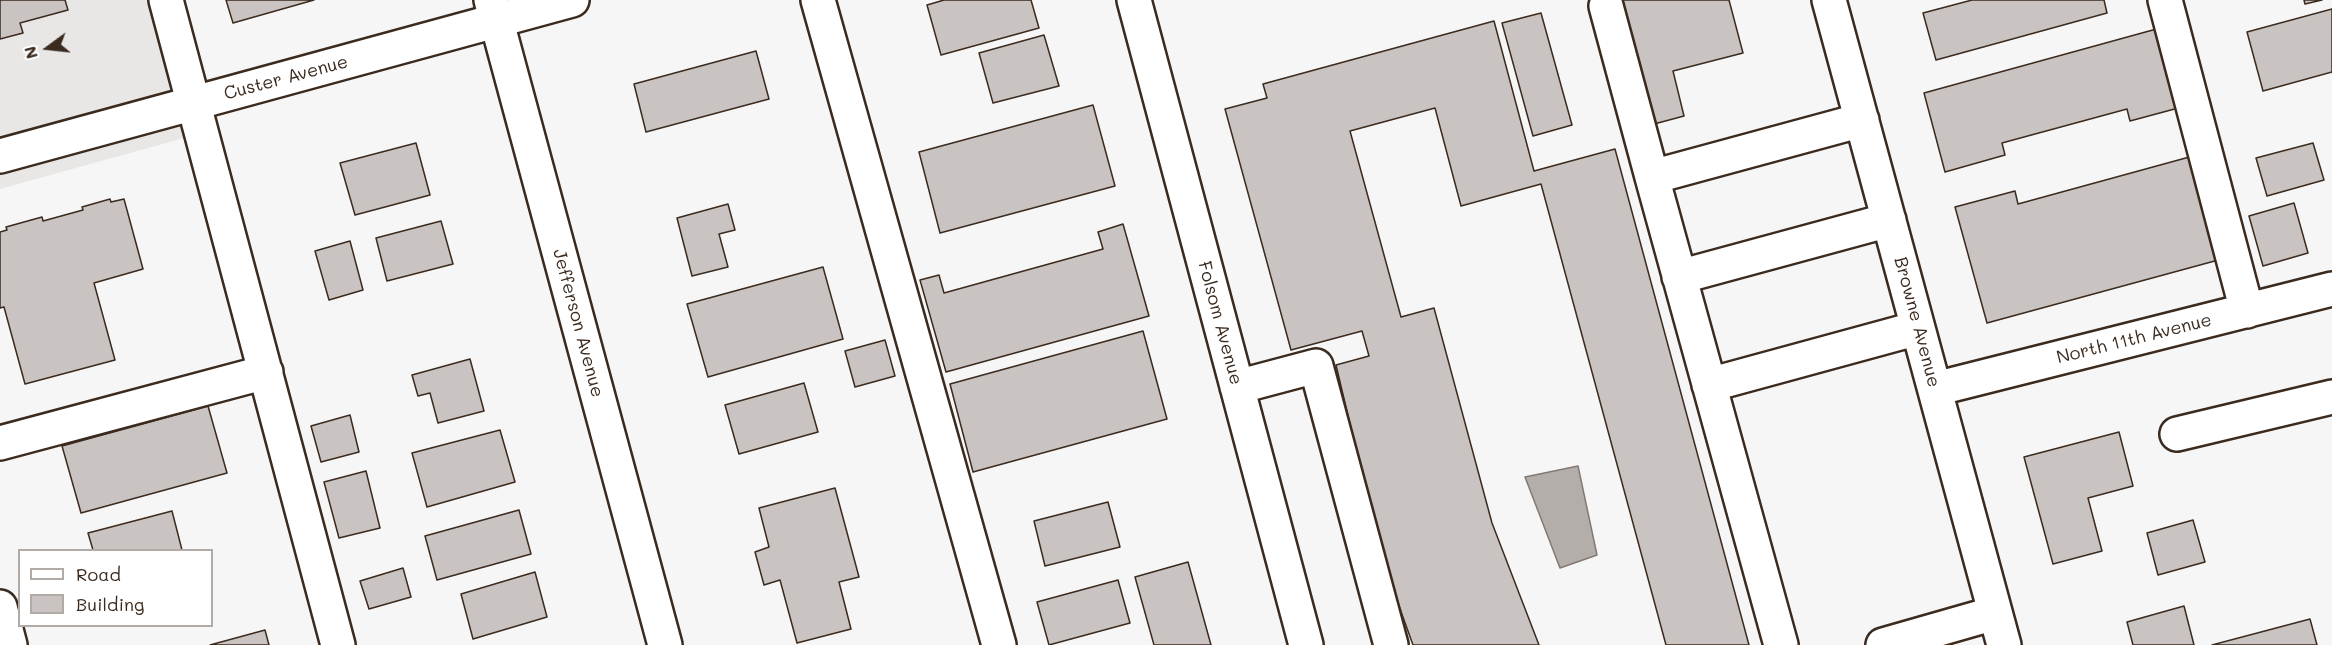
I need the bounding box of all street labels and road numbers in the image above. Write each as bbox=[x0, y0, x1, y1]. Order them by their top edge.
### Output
street label: Custer Avenue bbox=[222, 51, 350, 105]
street label: Jefferson Avenue bbox=[548, 246, 608, 400]
street label: Browne Avenue bbox=[1889, 254, 1945, 390]
street label: Folsom Avenue bbox=[1193, 259, 1247, 387]
street label: North 11th Avenue bbox=[2054, 309, 2214, 369]

